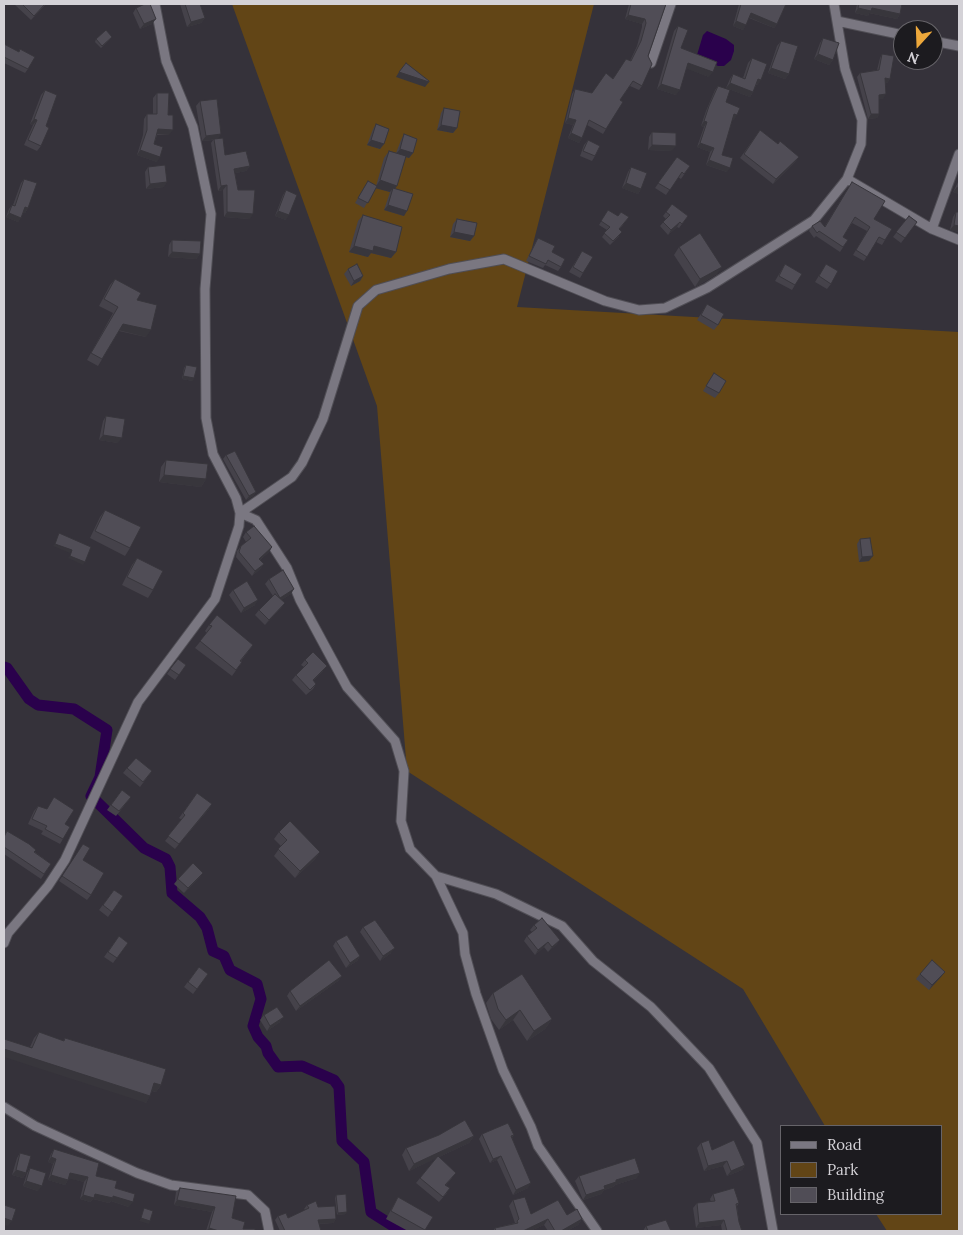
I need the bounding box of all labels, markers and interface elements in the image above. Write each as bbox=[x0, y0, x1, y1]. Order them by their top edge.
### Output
north arrow bbox=[893, 20, 943, 70]
text: N bbox=[905, 48, 921, 68]
legend bbox=[780, 1125, 943, 1215]
text: Road bbox=[827, 1135, 862, 1154]
text: Park bbox=[827, 1160, 858, 1179]
text: Building bbox=[827, 1185, 884, 1204]

